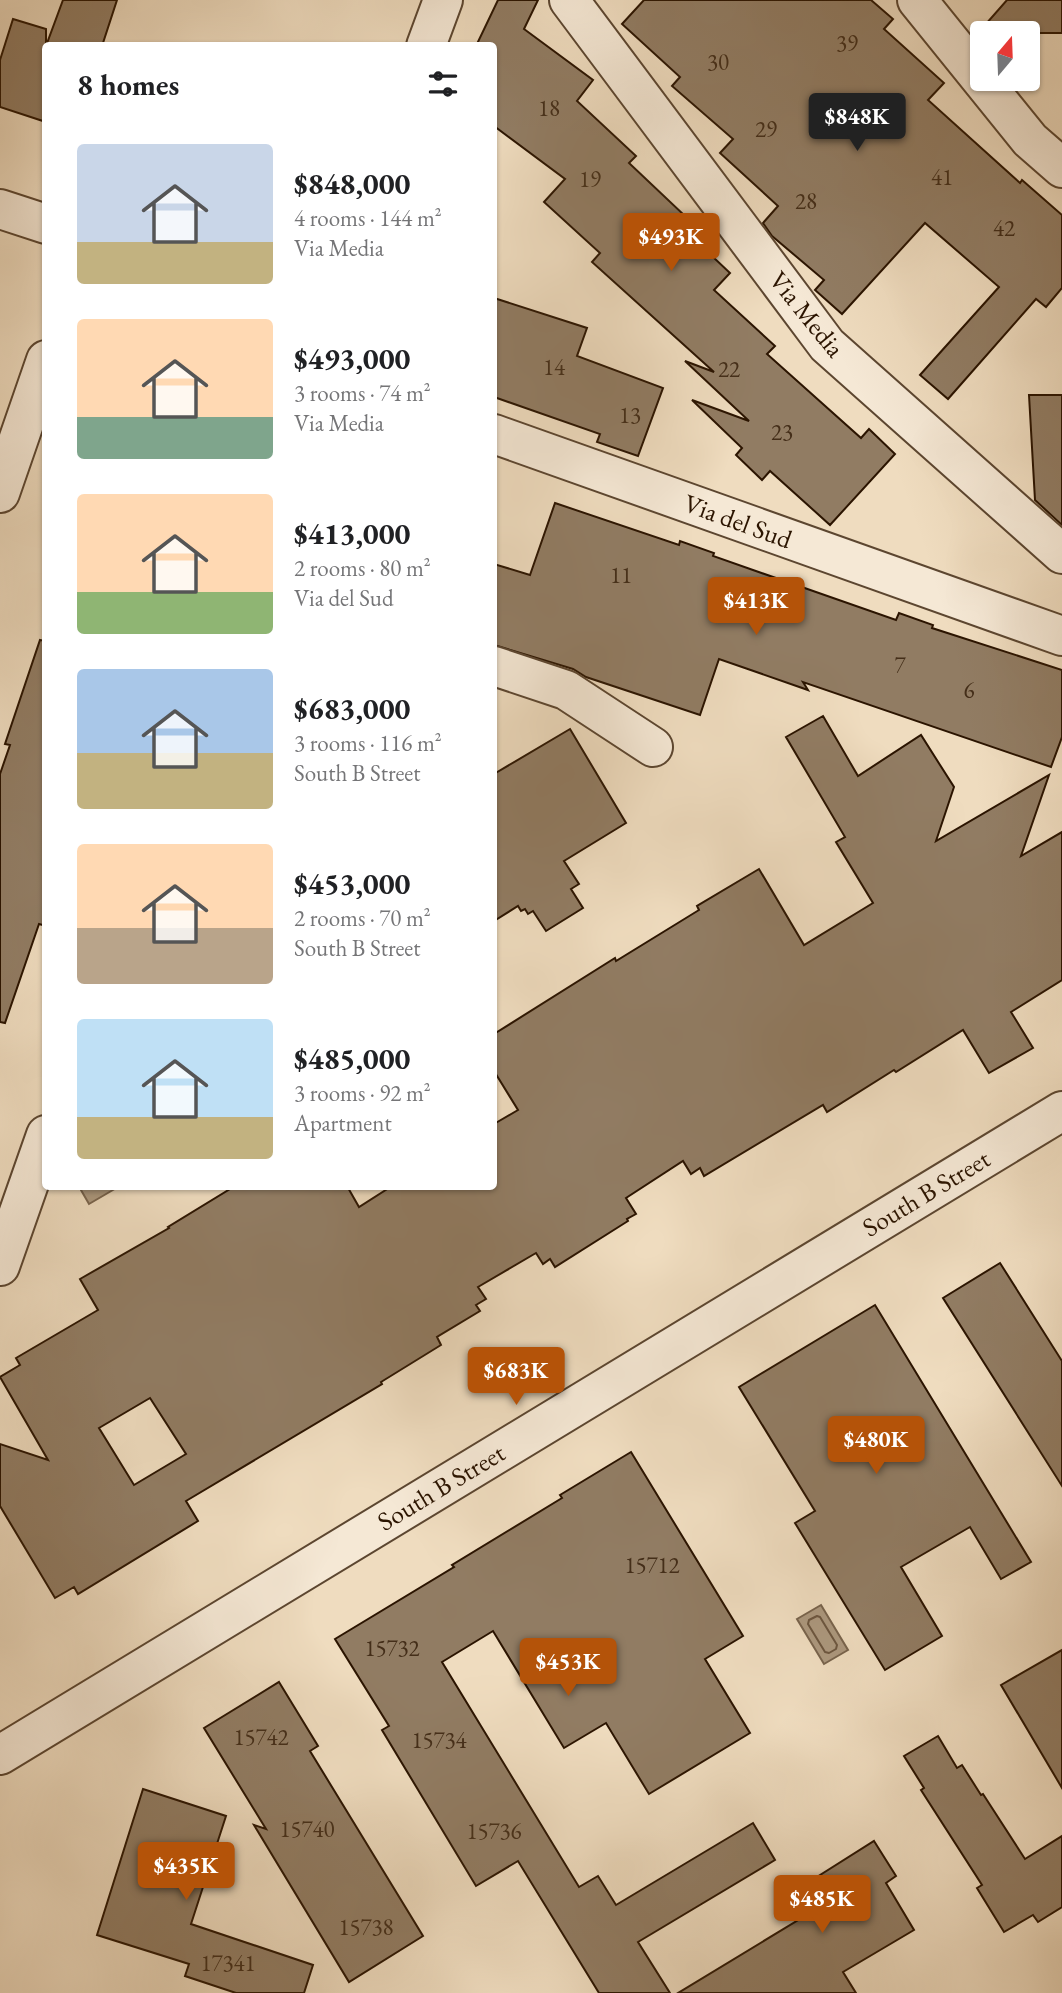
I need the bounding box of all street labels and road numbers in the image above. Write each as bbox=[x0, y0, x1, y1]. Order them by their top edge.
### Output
street label: Via Media bbox=[762, 264, 853, 365]
street label: Via del Sud bbox=[679, 486, 797, 557]
street label: South B Street bbox=[856, 1142, 996, 1244]
street label: South B Street bbox=[371, 1436, 511, 1538]

